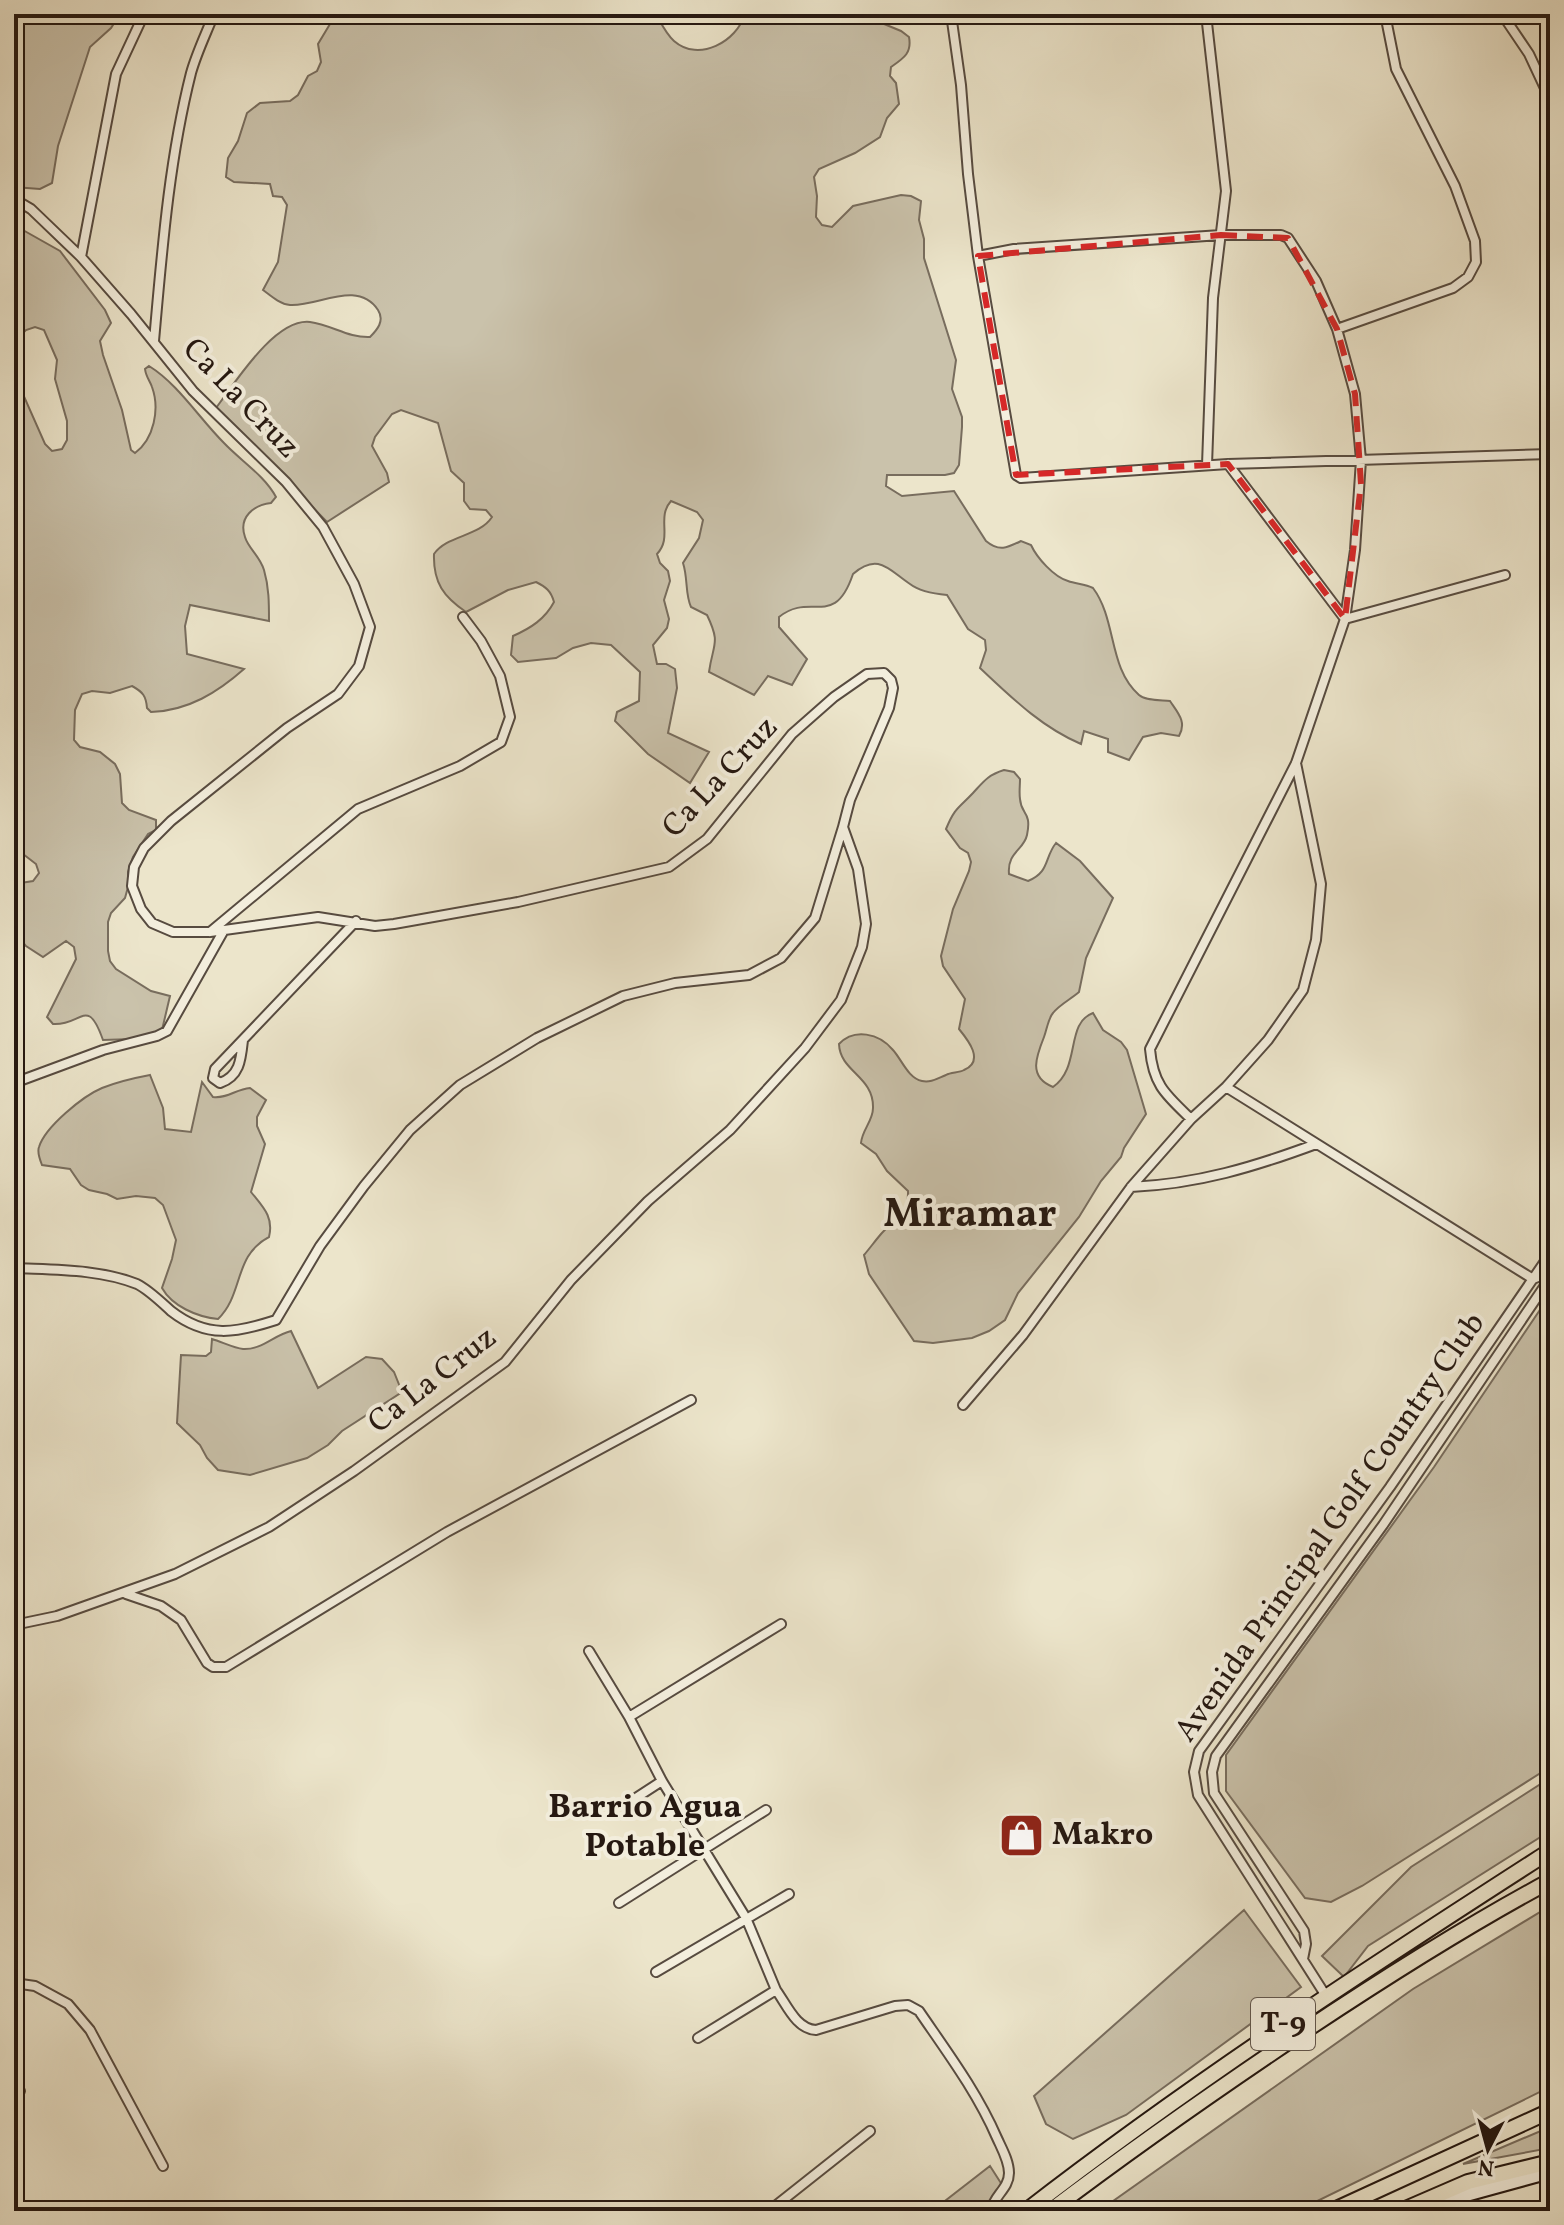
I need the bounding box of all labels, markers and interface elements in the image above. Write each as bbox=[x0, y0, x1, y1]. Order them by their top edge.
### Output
street label: Ca La Cruz bbox=[171, 329, 309, 469]
street label: Ca La Cruz bbox=[653, 707, 789, 849]
district label: Miramar bbox=[883, 1188, 1057, 1244]
street label: Avenida Principal Golf Country Club bbox=[1165, 1304, 1497, 1752]
street label: Ca La Cruz bbox=[360, 1317, 506, 1445]
district label: Barrio Agua Potable bbox=[548, 1785, 742, 1871]
shop icon: Makro bbox=[997, 1812, 1045, 1860]
place label: Makro bbox=[1052, 1814, 1153, 1858]
road number: T-9 bbox=[1251, 1998, 1315, 2050]
north arrow bbox=[1448, 2109, 1528, 2189]
text: N bbox=[1477, 2150, 1496, 2183]

